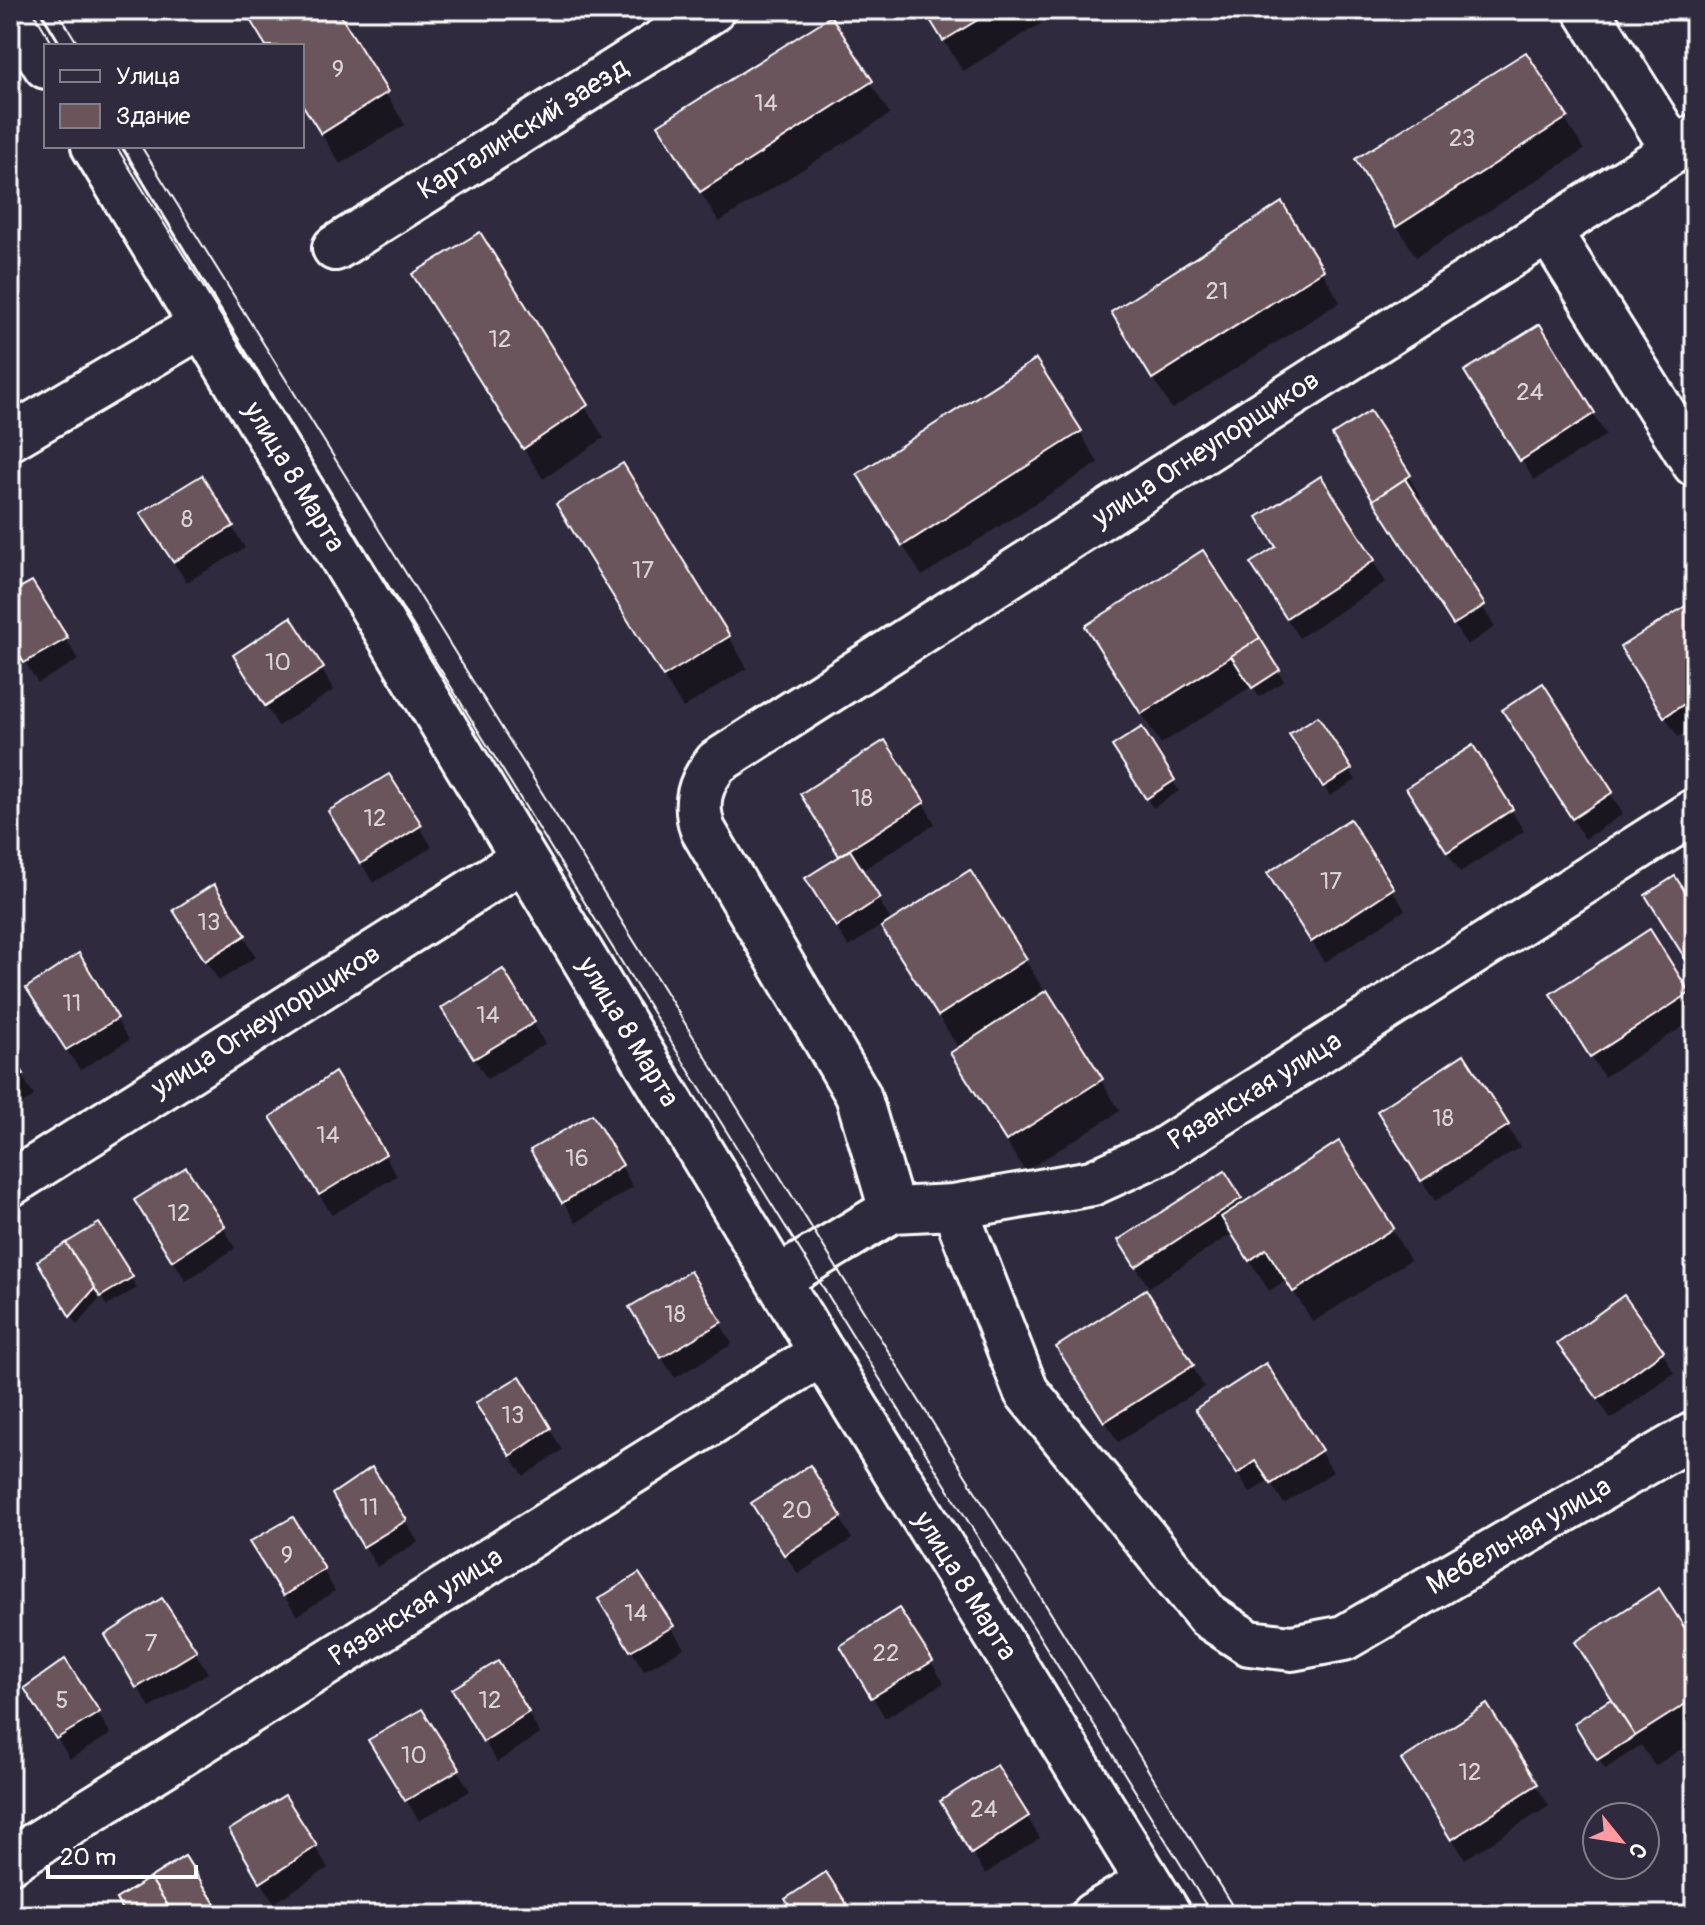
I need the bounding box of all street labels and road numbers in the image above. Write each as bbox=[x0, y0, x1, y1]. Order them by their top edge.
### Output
street label: Карталинский заезд bbox=[411, 50, 635, 208]
street label: улица Огнеупорщиков bbox=[1085, 363, 1326, 536]
street label: улица 8 Марта bbox=[235, 395, 353, 559]
street label: улица Огнеупорщиков bbox=[144, 936, 387, 1106]
street label: улица 8 Марта bbox=[569, 950, 687, 1114]
street label: Рязанская улица bbox=[1162, 1024, 1348, 1158]
street label: Мебельная улица bbox=[1420, 1469, 1618, 1603]
street label: улица 8 Марта bbox=[905, 1504, 1025, 1667]
street label: Рязанская улица bbox=[323, 1540, 509, 1674]

